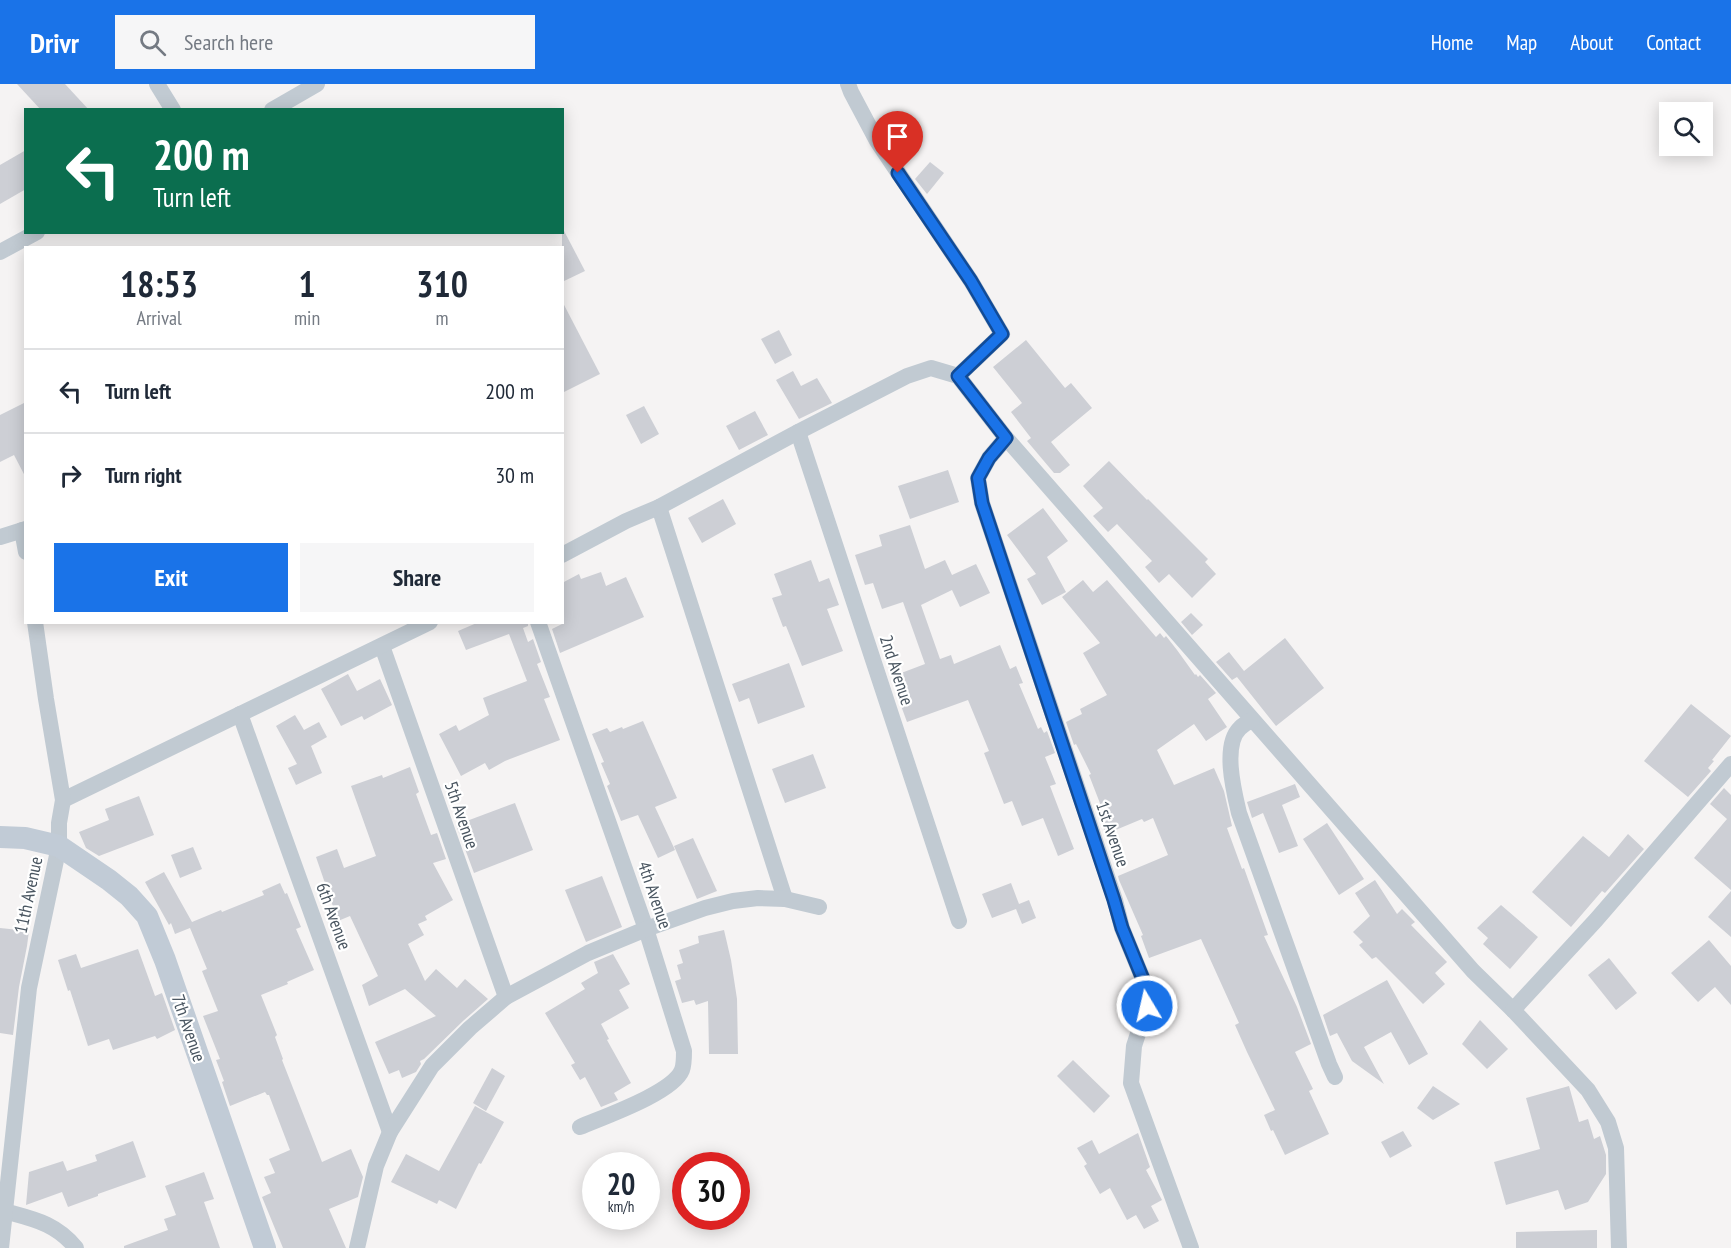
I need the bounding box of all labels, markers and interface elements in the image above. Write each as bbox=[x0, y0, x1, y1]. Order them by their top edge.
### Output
search box bbox=[115, 15, 535, 69]
text: Drivr bbox=[30, 24, 79, 61]
icon: search bbox=[136, 26, 169, 59]
text: Search here bbox=[184, 28, 273, 56]
text: Home bbox=[1431, 29, 1473, 56]
text: Map bbox=[1506, 29, 1537, 56]
text: About bbox=[1570, 29, 1613, 56]
text: Contact bbox=[1646, 29, 1701, 56]
map controls bbox=[1659, 102, 1713, 156]
button: search bbox=[1659, 102, 1713, 156]
pin bbox=[872, 111, 923, 173]
icon: arrive bbox=[881, 120, 914, 153]
text: 200 m bbox=[153, 127, 250, 182]
icon: left bbox=[54, 132, 132, 210]
text: Turn left bbox=[153, 180, 231, 214]
text: 18:53 bbox=[120, 260, 198, 307]
text: 1 bbox=[298, 260, 316, 307]
text: 310 bbox=[416, 260, 468, 307]
text: Arrival bbox=[136, 305, 182, 331]
text: min bbox=[294, 305, 320, 331]
text: m bbox=[436, 305, 449, 331]
icon: left bbox=[54, 375, 87, 408]
text: Turn left bbox=[105, 377, 171, 405]
text: 200 m bbox=[485, 377, 534, 405]
icon: right bbox=[54, 459, 87, 492]
text: Turn right bbox=[105, 461, 182, 489]
text: 30 m bbox=[495, 461, 534, 489]
button: Exit bbox=[54, 543, 288, 612]
button: Share bbox=[300, 543, 534, 612]
street label: 2nd Avenue bbox=[875, 632, 919, 708]
street label: 5th Avenue bbox=[440, 778, 484, 852]
street label: 1st Avenue bbox=[1091, 798, 1135, 870]
street label: 11th Avenue bbox=[9, 854, 47, 936]
street label: 4th Avenue bbox=[633, 858, 677, 932]
street label: 6th Avenue bbox=[311, 879, 357, 953]
position arrow bbox=[1115, 974, 1179, 1038]
street label: 7th Avenue bbox=[167, 991, 211, 1065]
speed limit sign: 30 bbox=[672, 1152, 750, 1230]
text: 20 bbox=[607, 1164, 635, 1203]
text: km/h bbox=[608, 1197, 634, 1216]

